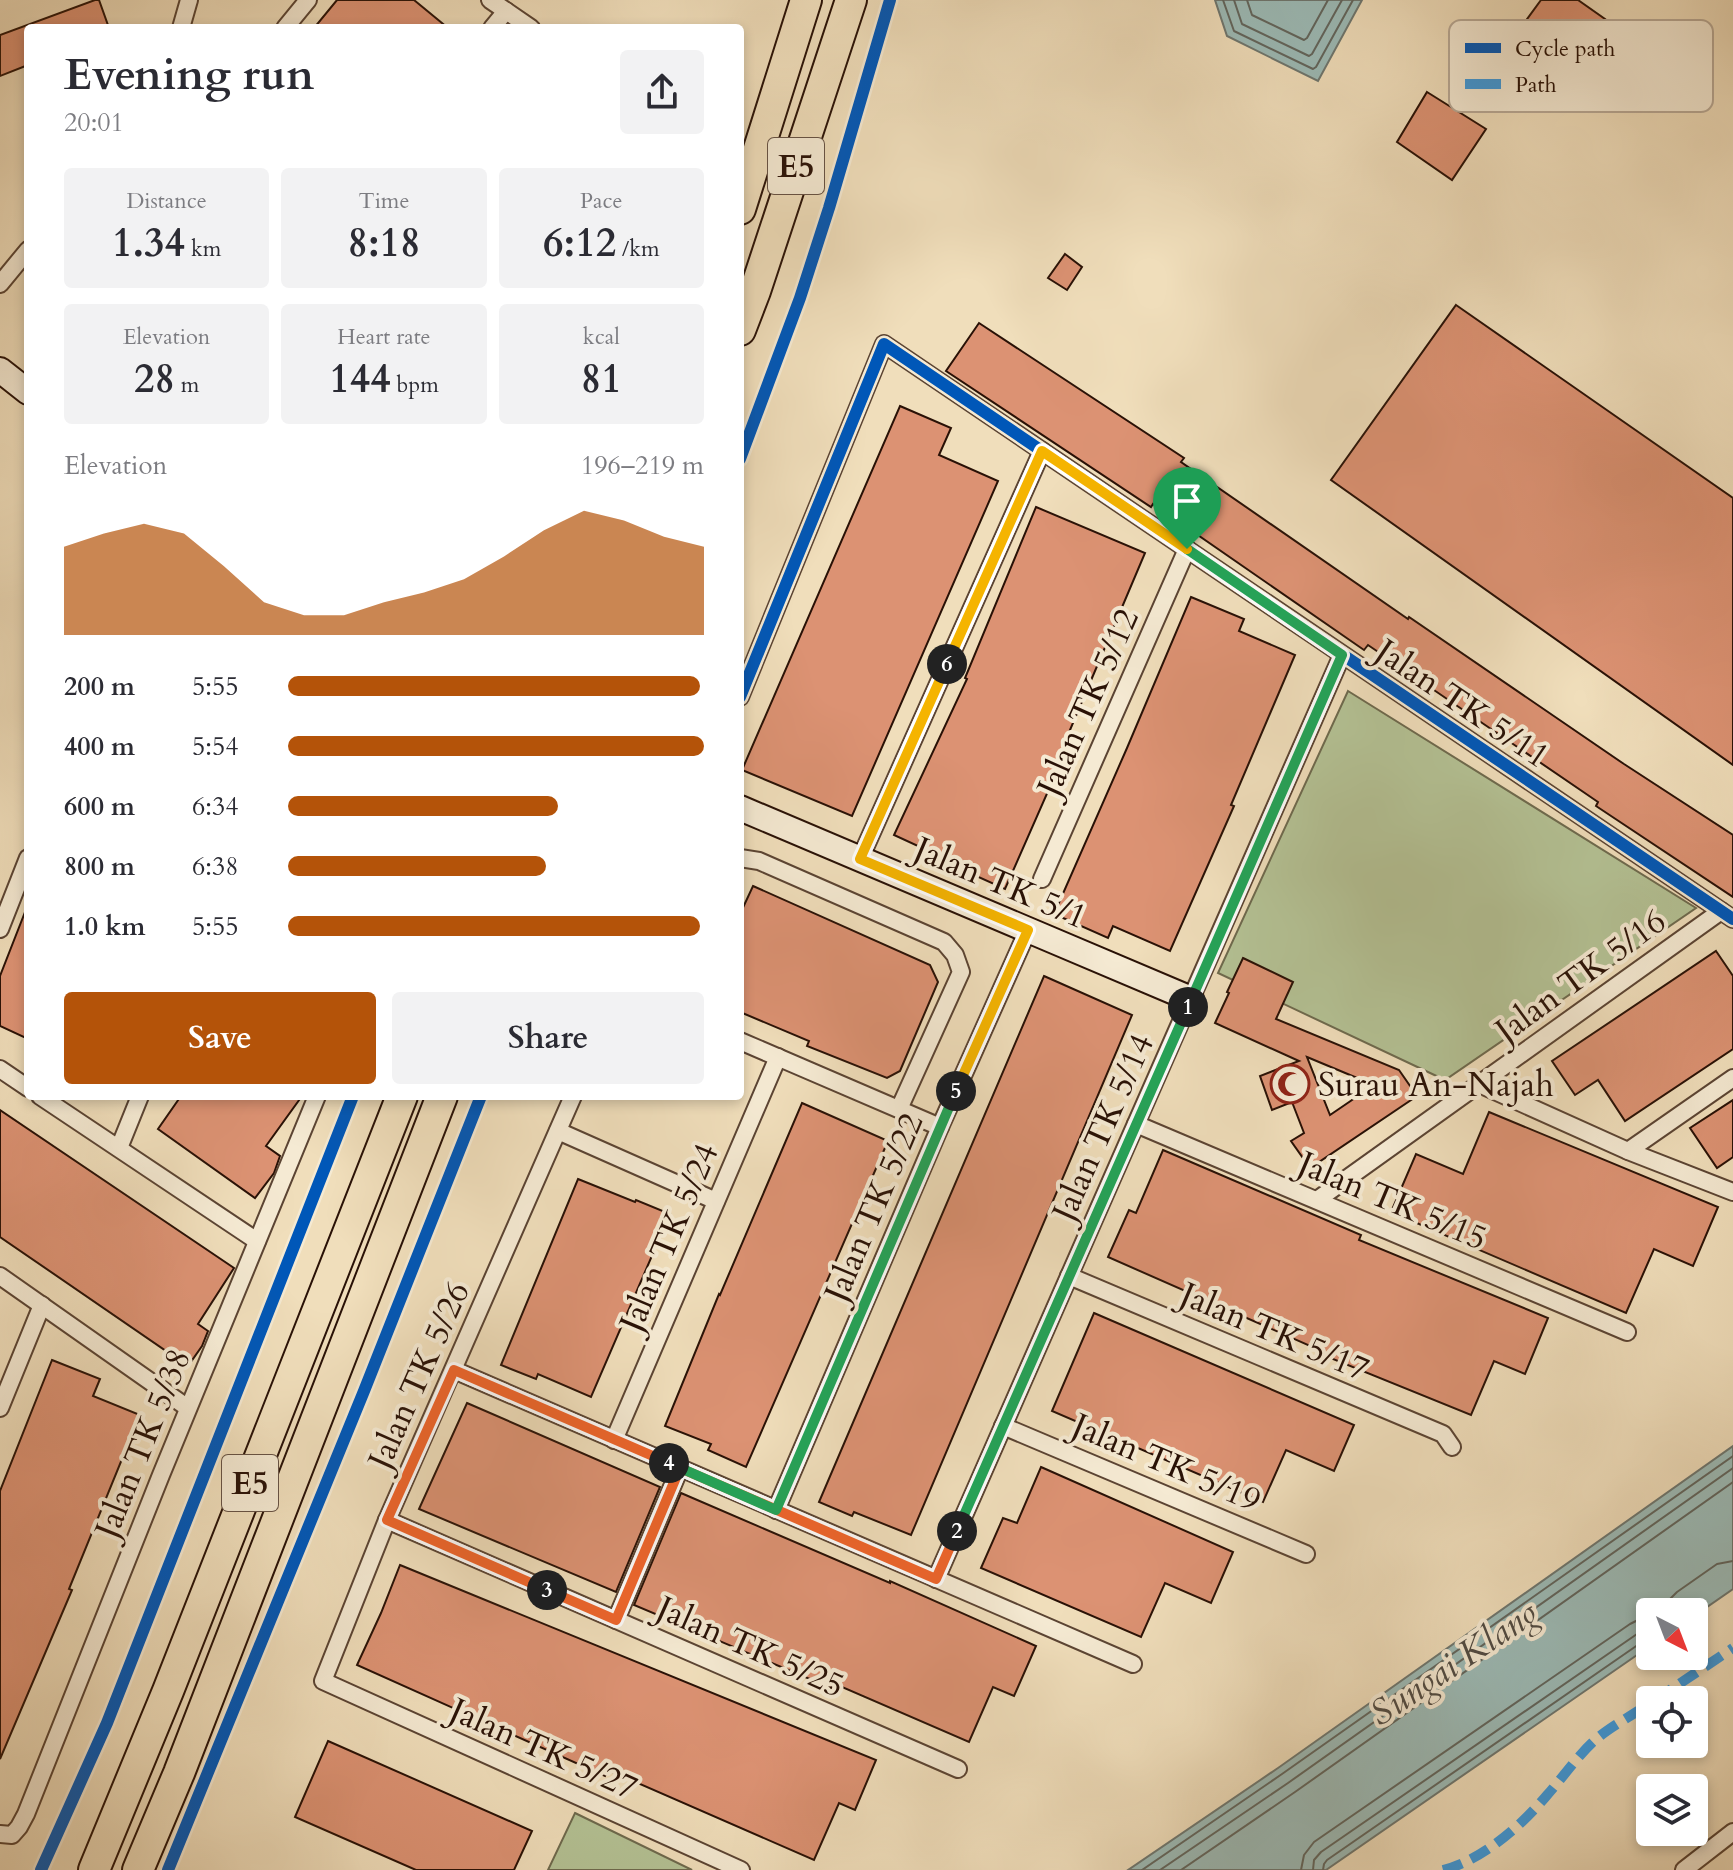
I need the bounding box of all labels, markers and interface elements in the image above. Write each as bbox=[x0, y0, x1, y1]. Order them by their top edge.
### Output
legend bbox=[1449, 20, 1713, 112]
text: Cycle path bbox=[1515, 34, 1615, 64]
text: Evening run bbox=[64, 45, 314, 105]
button: share bbox=[620, 50, 704, 134]
text: Path bbox=[1515, 70, 1557, 100]
text: 20:01 bbox=[64, 105, 124, 140]
road number: E5 bbox=[768, 138, 824, 194]
text: Distance bbox=[126, 186, 207, 216]
text: Time bbox=[359, 186, 409, 216]
text: Pace bbox=[580, 186, 623, 216]
text: 1.34 bbox=[112, 216, 185, 271]
text: 8:18 bbox=[347, 216, 421, 271]
text: 6:12 bbox=[543, 216, 616, 271]
text: km bbox=[185, 234, 221, 264]
text: /km bbox=[616, 234, 660, 264]
text: Elevation bbox=[123, 322, 210, 352]
text: Heart rate bbox=[337, 322, 431, 352]
text: kcal bbox=[583, 322, 620, 352]
text: 28 bbox=[134, 352, 175, 407]
text: 144 bbox=[329, 352, 391, 407]
text: 81 bbox=[581, 352, 622, 407]
text: m bbox=[175, 370, 199, 400]
text: bpm bbox=[391, 370, 439, 400]
text: Elevation bbox=[64, 448, 167, 483]
text: 196–219 m bbox=[581, 448, 704, 483]
pin bbox=[1153, 467, 1221, 549]
icon: arrive bbox=[1165, 479, 1209, 523]
street label: Jalan TK 5/12 bbox=[1024, 601, 1150, 808]
street label: Jalan TK 5/11 bbox=[1362, 626, 1558, 779]
pin: 6 bbox=[927, 644, 967, 684]
text: 6 bbox=[941, 649, 953, 679]
text: 200 m bbox=[64, 669, 135, 704]
text: 5:55 bbox=[192, 669, 239, 704]
text: 400 m bbox=[64, 729, 135, 764]
text: 5:54 bbox=[192, 729, 239, 764]
text: 600 m bbox=[64, 789, 135, 824]
text: 6:34 bbox=[192, 789, 239, 824]
street label: Jalan TK 5/1 bbox=[903, 824, 1094, 940]
text: 800 m bbox=[64, 849, 135, 884]
text: 6:38 bbox=[192, 849, 239, 884]
street label: Jalan TK 5/16 bbox=[1482, 898, 1675, 1056]
text: 1.0 km bbox=[64, 909, 145, 944]
text: 5:55 bbox=[192, 909, 239, 944]
pin: 1 bbox=[1168, 987, 1208, 1027]
button: Save bbox=[64, 992, 376, 1084]
button: Share bbox=[392, 992, 704, 1084]
text: 1 bbox=[1182, 992, 1194, 1022]
street label: Jalan TK 5/14 bbox=[1039, 1026, 1165, 1233]
place label: Surau An-Najah bbox=[1318, 1062, 1554, 1108]
mosque icon: Surau An-Najah bbox=[1269, 1063, 1311, 1105]
pin: 5 bbox=[936, 1071, 976, 1111]
text: 5 bbox=[950, 1076, 962, 1106]
street label: Jalan TK 5/22 bbox=[812, 1106, 934, 1313]
street label: Jalan TK 5/24 bbox=[607, 1136, 729, 1343]
street label: Jalan TK 5/15 bbox=[1287, 1139, 1494, 1261]
street label: Jalan TK 5/17 bbox=[1169, 1270, 1376, 1392]
street label: Jalan TK 5/26 bbox=[355, 1274, 481, 1481]
street label: Jalan TK 5/38 bbox=[82, 1342, 202, 1550]
street label: Jalan TK 5/19 bbox=[1061, 1401, 1268, 1523]
pin: 4 bbox=[649, 1443, 689, 1483]
text: 4 bbox=[663, 1448, 675, 1478]
road number: E5 bbox=[222, 1455, 278, 1511]
pin: 2 bbox=[937, 1511, 977, 1551]
text: 2 bbox=[951, 1516, 963, 1546]
pin: 3 bbox=[527, 1570, 567, 1610]
text: 3 bbox=[541, 1575, 553, 1605]
street label: Jalan TK 5/25 bbox=[645, 1583, 852, 1709]
water label: Sungai Klang bbox=[1360, 1589, 1548, 1738]
north arrow bbox=[1636, 1598, 1708, 1670]
map controls bbox=[1636, 1598, 1708, 1846]
street label: Jalan TK 5/27 bbox=[438, 1685, 645, 1811]
button: locate bbox=[1636, 1686, 1708, 1758]
button: layers bbox=[1636, 1774, 1708, 1846]

